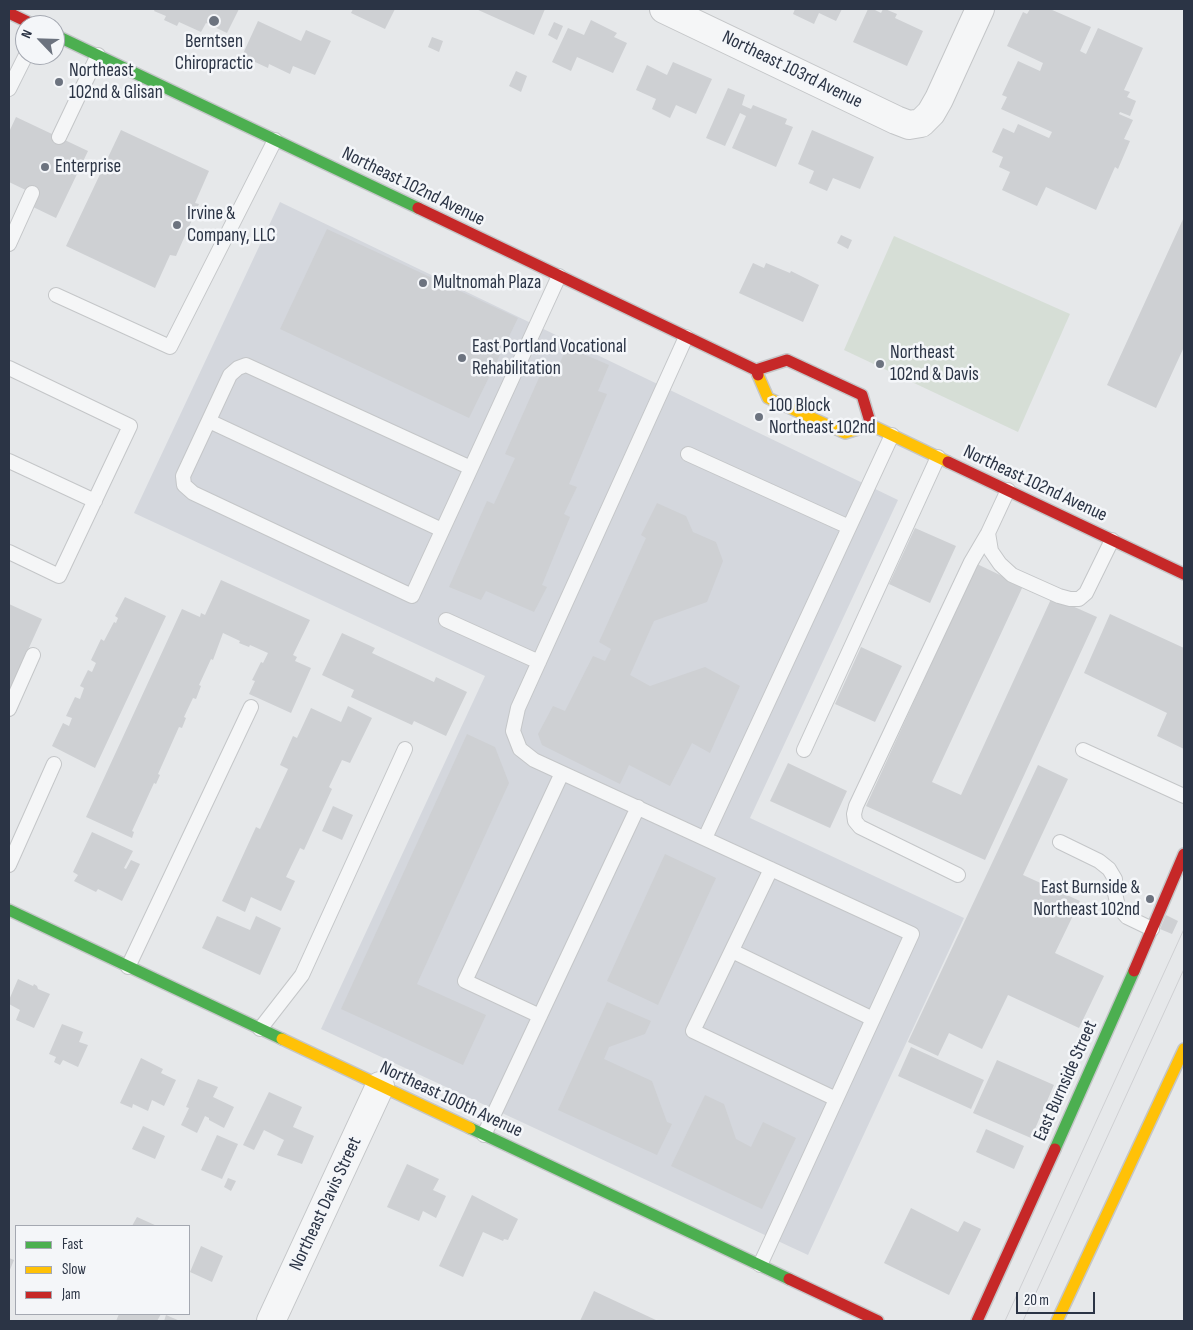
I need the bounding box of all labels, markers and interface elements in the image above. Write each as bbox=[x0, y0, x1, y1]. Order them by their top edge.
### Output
marker: Berntsen Chiropractic bbox=[207, 14, 221, 28]
north arrow bbox=[15, 15, 65, 65]
street label: Northeast 103rd Avenue bbox=[718, 26, 866, 114]
text: N bbox=[17, 27, 36, 41]
place label: Berntsen Chiropractic bbox=[175, 31, 253, 75]
place label: Northeast 102nd & Glisan bbox=[69, 60, 163, 104]
marker: Northeast 102nd & Glisan bbox=[53, 76, 65, 88]
street label: Northeast 102nd Avenue bbox=[338, 143, 488, 231]
place label: Enterprise bbox=[55, 156, 121, 178]
marker: Enterprise bbox=[39, 161, 51, 173]
place label: Irvine & Company, LLC bbox=[187, 203, 276, 247]
marker: Irvine & Company, LLC bbox=[171, 219, 183, 231]
place label: Multnomah Plaza bbox=[433, 272, 541, 294]
marker: Multnomah Plaza bbox=[417, 277, 429, 289]
place label: East Portland Vocational Rehabilitation bbox=[472, 336, 627, 380]
place label: Northeast 102nd & Davis bbox=[890, 342, 979, 386]
marker: East Portland Vocational Rehabilitation bbox=[456, 352, 468, 364]
marker: Northeast 102nd & Davis bbox=[874, 358, 886, 370]
place label: 100 Block Northeast 102nd bbox=[769, 395, 876, 439]
marker: 100 Block Northeast 102nd bbox=[753, 411, 765, 423]
street label: Northeast 102nd Avenue bbox=[959, 441, 1111, 527]
place label: East Burnside & Northeast 102nd bbox=[1033, 877, 1140, 921]
marker: East Burnside & Northeast 102nd bbox=[1144, 893, 1156, 905]
street label: East Burnside Street bbox=[1029, 1017, 1103, 1145]
street label: Northeast 100th Avenue bbox=[376, 1057, 526, 1143]
street label: Northeast Davis Street bbox=[285, 1133, 367, 1275]
legend bbox=[15, 1225, 190, 1315]
text: Fast bbox=[62, 1235, 83, 1254]
text: Slow bbox=[62, 1260, 86, 1279]
scale bar bbox=[1018, 1282, 1097, 1314]
text: Jam bbox=[62, 1285, 80, 1304]
text: 20 m bbox=[1024, 1291, 1049, 1310]

